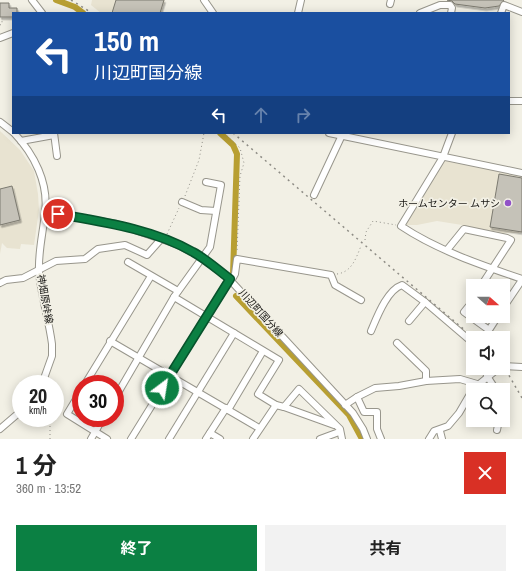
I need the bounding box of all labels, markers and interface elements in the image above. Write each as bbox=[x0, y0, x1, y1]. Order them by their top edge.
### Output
text: 150 m bbox=[94, 22, 159, 60]
icon: left bbox=[28, 28, 80, 80]
text: 川辺町国分線 bbox=[94, 60, 202, 85]
icon: left bbox=[208, 104, 230, 126]
icon: ahead bbox=[250, 104, 272, 126]
icon: right bbox=[292, 104, 314, 126]
pin bbox=[41, 197, 75, 231]
place label: ホームセンター ムサシ bbox=[398, 197, 500, 210]
marker: ホームセンター ムサシ bbox=[503, 198, 513, 208]
icon: arrive bbox=[47, 203, 69, 225]
street label: 神畑原峠線 bbox=[34, 273, 56, 325]
north arrow bbox=[466, 279, 510, 323]
map controls bbox=[466, 279, 510, 427]
street label: 川辺町国分線 bbox=[236, 286, 286, 340]
button: sound bbox=[466, 331, 510, 375]
position arrow bbox=[141, 367, 183, 409]
speed limit sign: 30 bbox=[72, 375, 124, 427]
text: 20 bbox=[29, 382, 47, 409]
button: search bbox=[466, 383, 510, 427]
text: km/h bbox=[29, 404, 47, 417]
text: 1 分 bbox=[16, 449, 56, 481]
button: close bbox=[464, 452, 506, 494]
text: 360 m · 13:52 bbox=[16, 480, 81, 497]
button: 終了 bbox=[16, 525, 257, 571]
button: 共有 bbox=[265, 525, 506, 571]

